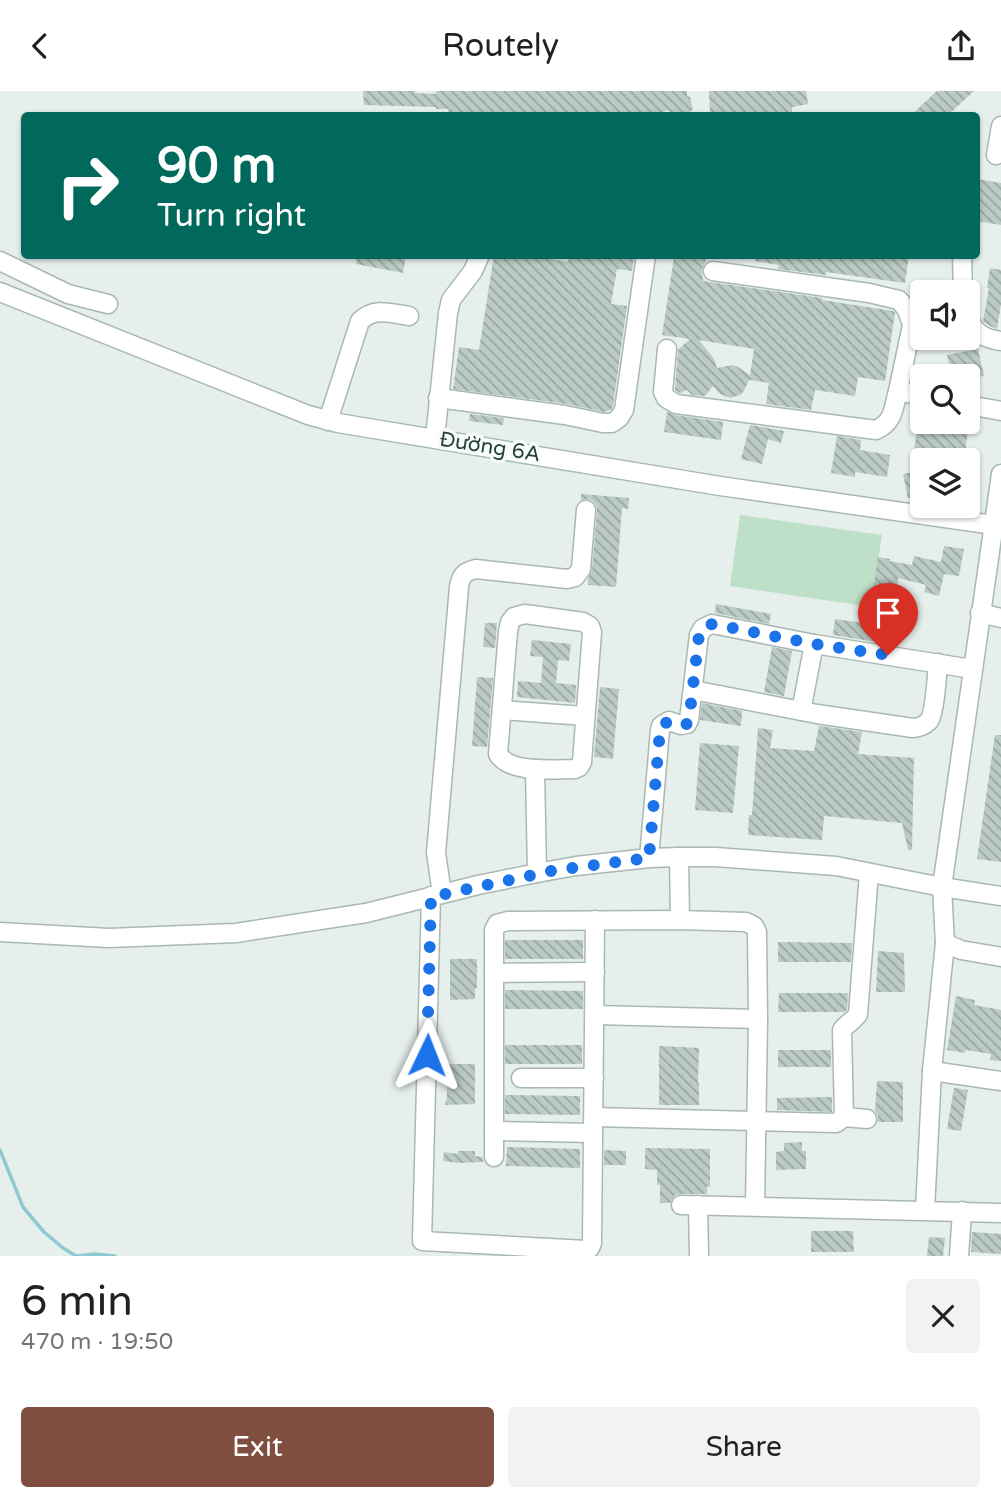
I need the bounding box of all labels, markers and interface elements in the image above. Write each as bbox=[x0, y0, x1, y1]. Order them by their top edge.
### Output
icon: back bbox=[21, 27, 59, 65]
text: Routely bbox=[442, 27, 559, 65]
icon: share bbox=[942, 27, 980, 65]
text: 90 m bbox=[157, 137, 276, 196]
icon: right bbox=[42, 140, 133, 231]
text: Turn right bbox=[157, 197, 306, 235]
map controls bbox=[910, 280, 980, 518]
button: sound bbox=[910, 280, 980, 350]
button: search bbox=[910, 364, 980, 434]
street label: Đường 6A bbox=[438, 427, 542, 467]
button: layers bbox=[910, 448, 980, 518]
pin bbox=[858, 583, 918, 655]
icon: arrive bbox=[869, 594, 907, 632]
position arrow bbox=[390, 1018, 464, 1092]
text: 6 min bbox=[21, 1276, 133, 1327]
button: close bbox=[906, 1279, 980, 1353]
text: 470 m · 19:50 bbox=[21, 1328, 173, 1356]
button: Exit bbox=[21, 1407, 494, 1487]
button: Share bbox=[508, 1407, 980, 1487]

